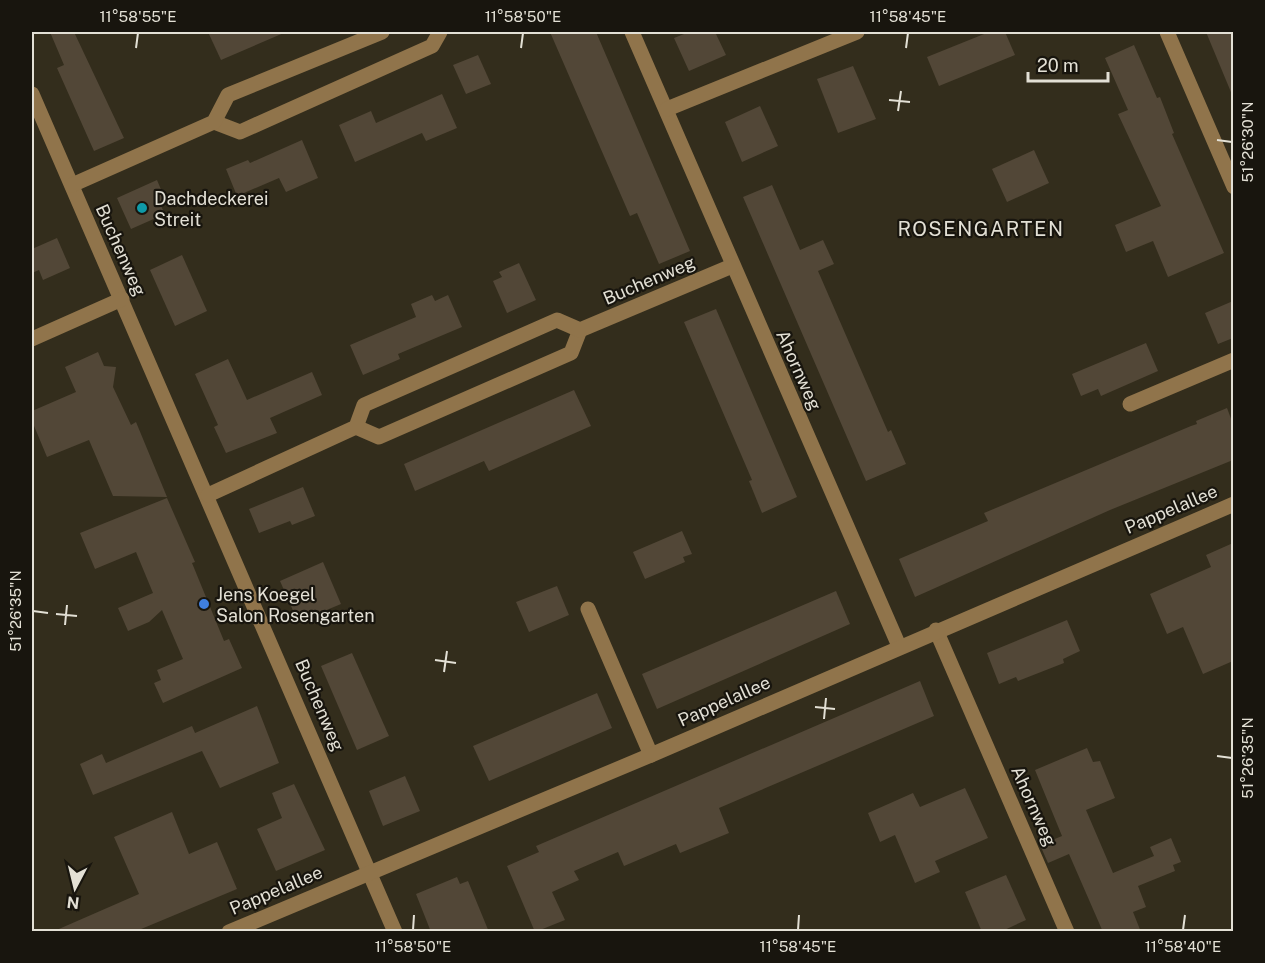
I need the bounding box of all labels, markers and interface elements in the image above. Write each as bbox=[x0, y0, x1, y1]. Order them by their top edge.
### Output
text: 11°58'55"E bbox=[99, 8, 177, 25]
text: 11°58'50"E bbox=[485, 8, 561, 25]
text: 11°58'45"E bbox=[870, 8, 946, 25]
scale bar bbox=[1028, 45, 1108, 83]
text: 20 m bbox=[1037, 55, 1079, 76]
text: 51°26'30"N bbox=[1239, 102, 1256, 182]
place label: Dachdeckerei Streit bbox=[154, 188, 269, 230]
street label: Buchenweg bbox=[91, 201, 151, 299]
marker: Dachdeckerei Streit bbox=[135, 201, 149, 215]
district label: ROSENGARTEN bbox=[897, 217, 1065, 241]
street label: Buchenweg bbox=[600, 251, 698, 309]
street label: Ahornweg bbox=[772, 327, 826, 413]
street label: Pappelallee bbox=[1121, 480, 1221, 538]
text: 51°26'35"N bbox=[7, 570, 24, 652]
place label: Jens Koegel Salon Rosengarten bbox=[216, 584, 375, 626]
marker: Jens Koegel Salon Rosengarten bbox=[197, 597, 211, 611]
street label: Buchenweg bbox=[291, 656, 349, 754]
street label: Pappelallee bbox=[675, 671, 773, 731]
text: 51°26'35"N bbox=[1239, 717, 1256, 799]
street label: Ahornweg bbox=[1007, 763, 1061, 849]
north arrow bbox=[45, 858, 105, 918]
street label: Pappelallee bbox=[226, 861, 326, 919]
text: N bbox=[66, 892, 81, 913]
text: 11°58'50"E bbox=[375, 938, 451, 955]
text: 11°58'45"E bbox=[760, 938, 836, 955]
text: 11°58'40"E bbox=[1145, 938, 1221, 955]

